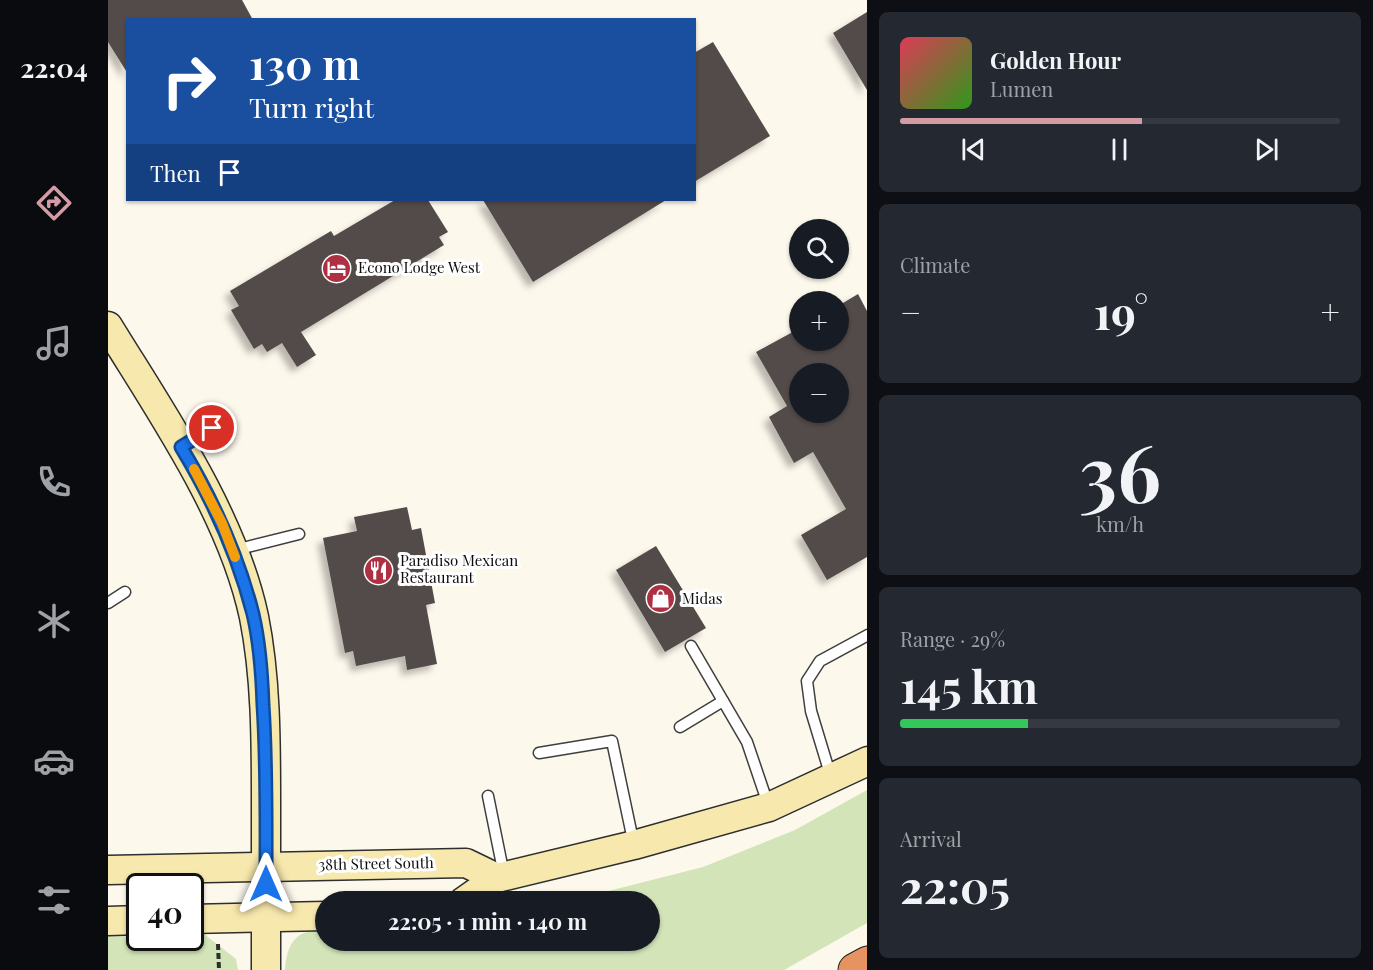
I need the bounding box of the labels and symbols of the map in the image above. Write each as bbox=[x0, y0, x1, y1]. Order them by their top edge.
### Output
hotel icon: Econo Lodge West bbox=[321, 252, 353, 284]
place label: Econo Lodge West bbox=[358, 257, 481, 277]
pin bbox=[186, 402, 237, 453]
place label: Paradiso Mexican Restaurant bbox=[400, 550, 518, 587]
restaurant icon: Paradiso Mexican Restaurant bbox=[363, 554, 395, 586]
shop icon: Midas bbox=[645, 583, 677, 615]
place label: Midas bbox=[682, 588, 722, 608]
position arrow bbox=[234, 852, 298, 916]
street label: 38th Street South bbox=[318, 852, 434, 874]
speed limit sign: 40 bbox=[126, 873, 204, 951]

